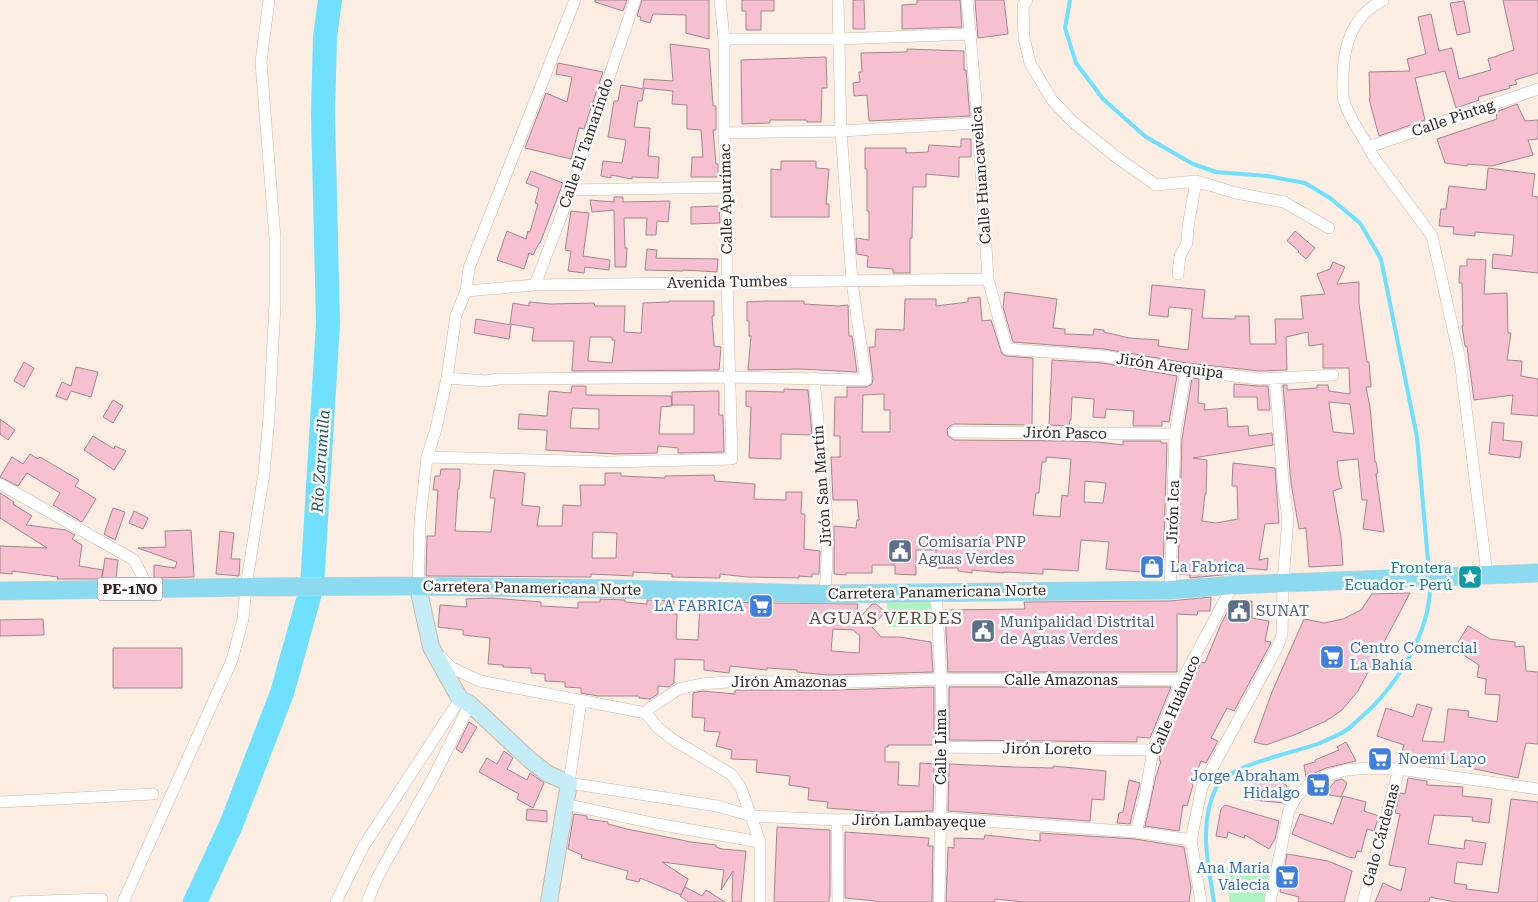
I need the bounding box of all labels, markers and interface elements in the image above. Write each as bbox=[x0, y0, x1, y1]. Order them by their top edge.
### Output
street label: Calle El Tamarindo bbox=[555, 75, 617, 211]
street label: Calle Pintag bbox=[1409, 95, 1497, 141]
street label: Calle Huancavelica bbox=[967, 105, 995, 245]
street label: Calle Apurímac bbox=[716, 143, 736, 255]
street label: Avenida Tumbes bbox=[667, 272, 787, 292]
street label: Jirón Arequipa bbox=[1115, 350, 1225, 382]
water label: Río Zarumilla bbox=[307, 408, 334, 514]
street label: Jirón Pasco bbox=[1023, 423, 1107, 443]
street label: Jirón San Martín bbox=[809, 424, 835, 547]
street label: Jirón Ica bbox=[1163, 480, 1183, 544]
place label: Comisaría PNP Aguas Verdes bbox=[918, 533, 1026, 568]
public building icon: Comisaría PNP Aguas Verdes bbox=[887, 538, 913, 564]
shop icon: La Fabrica bbox=[1139, 554, 1165, 580]
place label: La Fabrica bbox=[1170, 558, 1245, 576]
place label: Frontera Ecuador - Perú bbox=[1344, 559, 1453, 594]
place icon: Frontera Ecuador - Perú bbox=[1457, 564, 1483, 590]
street label: Carretera Panamericana Norte bbox=[423, 577, 641, 599]
road number: PE-1NO bbox=[98, 578, 162, 600]
street label: Carretera Panamericana Norte bbox=[828, 581, 1046, 603]
supermarket icon: LA FABRICA bbox=[748, 593, 774, 619]
place label: LA FABRICA bbox=[654, 597, 745, 615]
public building icon: SUNAT bbox=[1226, 598, 1252, 624]
place label: SUNAT bbox=[1256, 602, 1309, 620]
district label: AGUAS VERDES bbox=[809, 607, 963, 628]
place label: Munipalidad Distrital de Aguas Verdes bbox=[1000, 613, 1155, 648]
public building icon: Munipalidad Distrital de Aguas Verdes bbox=[970, 618, 996, 644]
place label: Centro Comercial La Bahía bbox=[1350, 639, 1478, 674]
supermarket icon: Centro Comercial La Bahía bbox=[1319, 644, 1345, 670]
street label: Calle Huánuco bbox=[1146, 652, 1204, 758]
street label: Calle Amazonas bbox=[1004, 671, 1118, 689]
street label: Jirón Amazonas bbox=[731, 673, 847, 691]
street label: Calle Lima bbox=[932, 709, 950, 785]
street label: Jirón Loreto bbox=[1002, 739, 1092, 759]
supermarket icon: Noemí Lapo bbox=[1367, 746, 1393, 772]
place label: Noemí Lapo bbox=[1398, 750, 1486, 768]
place label: Jorge Abraham Hidalgo bbox=[1190, 767, 1300, 802]
supermarket icon: Jorge Abraham Hidalgo bbox=[1305, 772, 1331, 798]
street label: Galo Cárdenas bbox=[1359, 782, 1403, 888]
street label: Jirón Lambayeque bbox=[852, 811, 986, 831]
place label: Ana María Valecia bbox=[1197, 859, 1270, 894]
supermarket icon: Ana María Valecia bbox=[1274, 864, 1300, 890]

